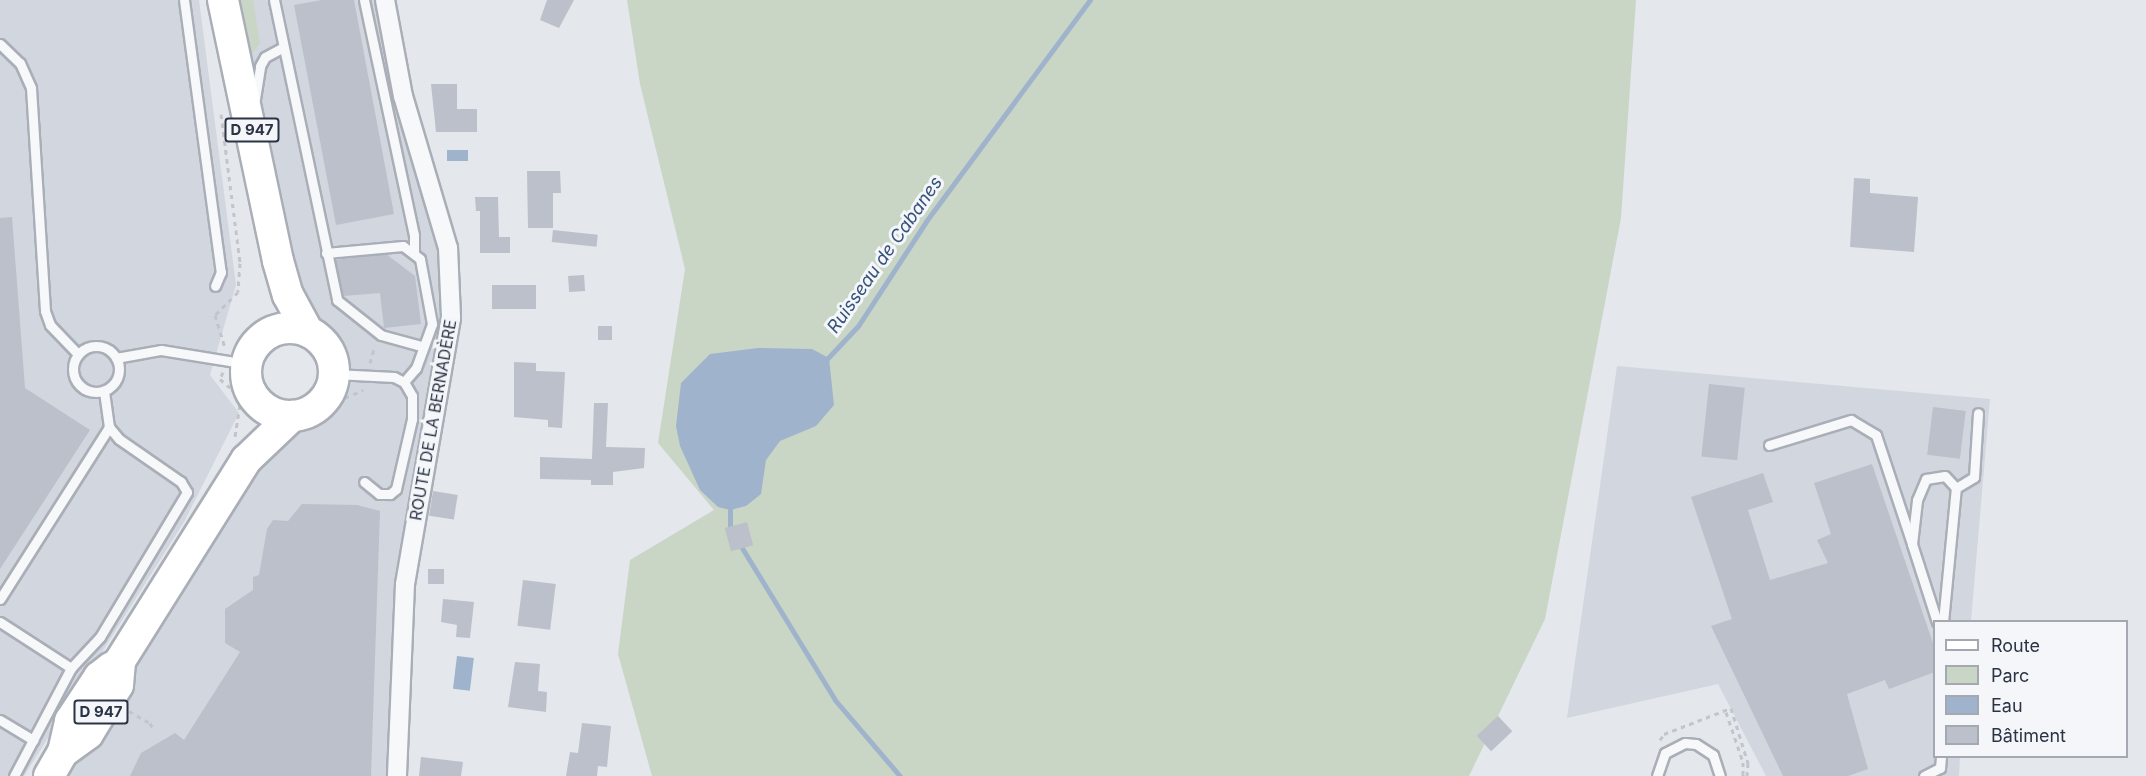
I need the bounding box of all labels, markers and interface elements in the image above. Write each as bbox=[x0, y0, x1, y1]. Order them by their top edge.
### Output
road number: D 947 bbox=[224, 118, 280, 142]
water label: Ruisseau de Cabanes bbox=[823, 173, 947, 337]
street label: ROUTE DE LA BERNADÈRE bbox=[406, 318, 460, 522]
legend bbox=[1933, 620, 2128, 758]
text: Route bbox=[1991, 635, 2040, 656]
text: Parc bbox=[1991, 665, 2029, 686]
text: Eau bbox=[1991, 695, 2023, 716]
road number: D 947 bbox=[72, 700, 130, 724]
text: Bâtiment bbox=[1991, 725, 2066, 746]

